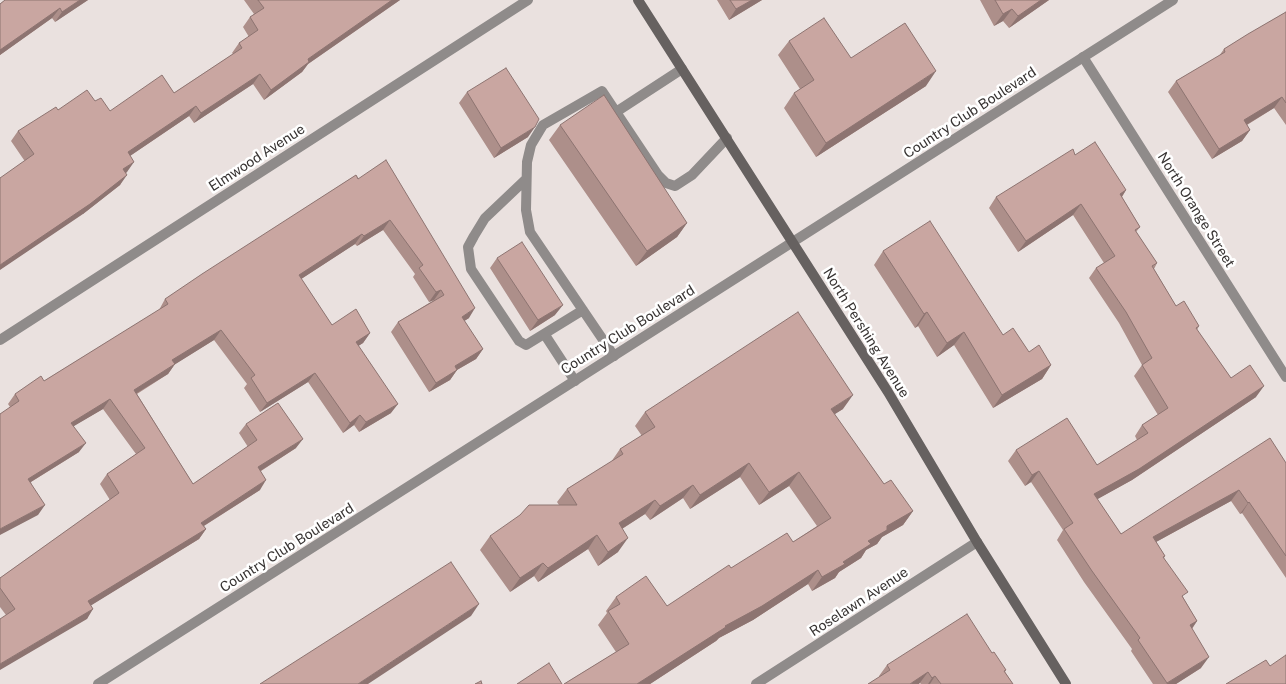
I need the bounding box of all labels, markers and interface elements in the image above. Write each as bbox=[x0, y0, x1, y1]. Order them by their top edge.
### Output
street label: Country Club Boulevard bbox=[901, 64, 1039, 162]
street label: Elmwood Avenue bbox=[206, 121, 308, 195]
street label: North Orange Street bbox=[1154, 149, 1238, 271]
street label: North Pershing Avenue bbox=[819, 265, 913, 401]
street label: Country Club Boulevard bbox=[558, 282, 698, 378]
street label: Country Club Boulevard bbox=[217, 500, 357, 596]
street label: Roselawn Avenue bbox=[807, 564, 911, 640]

